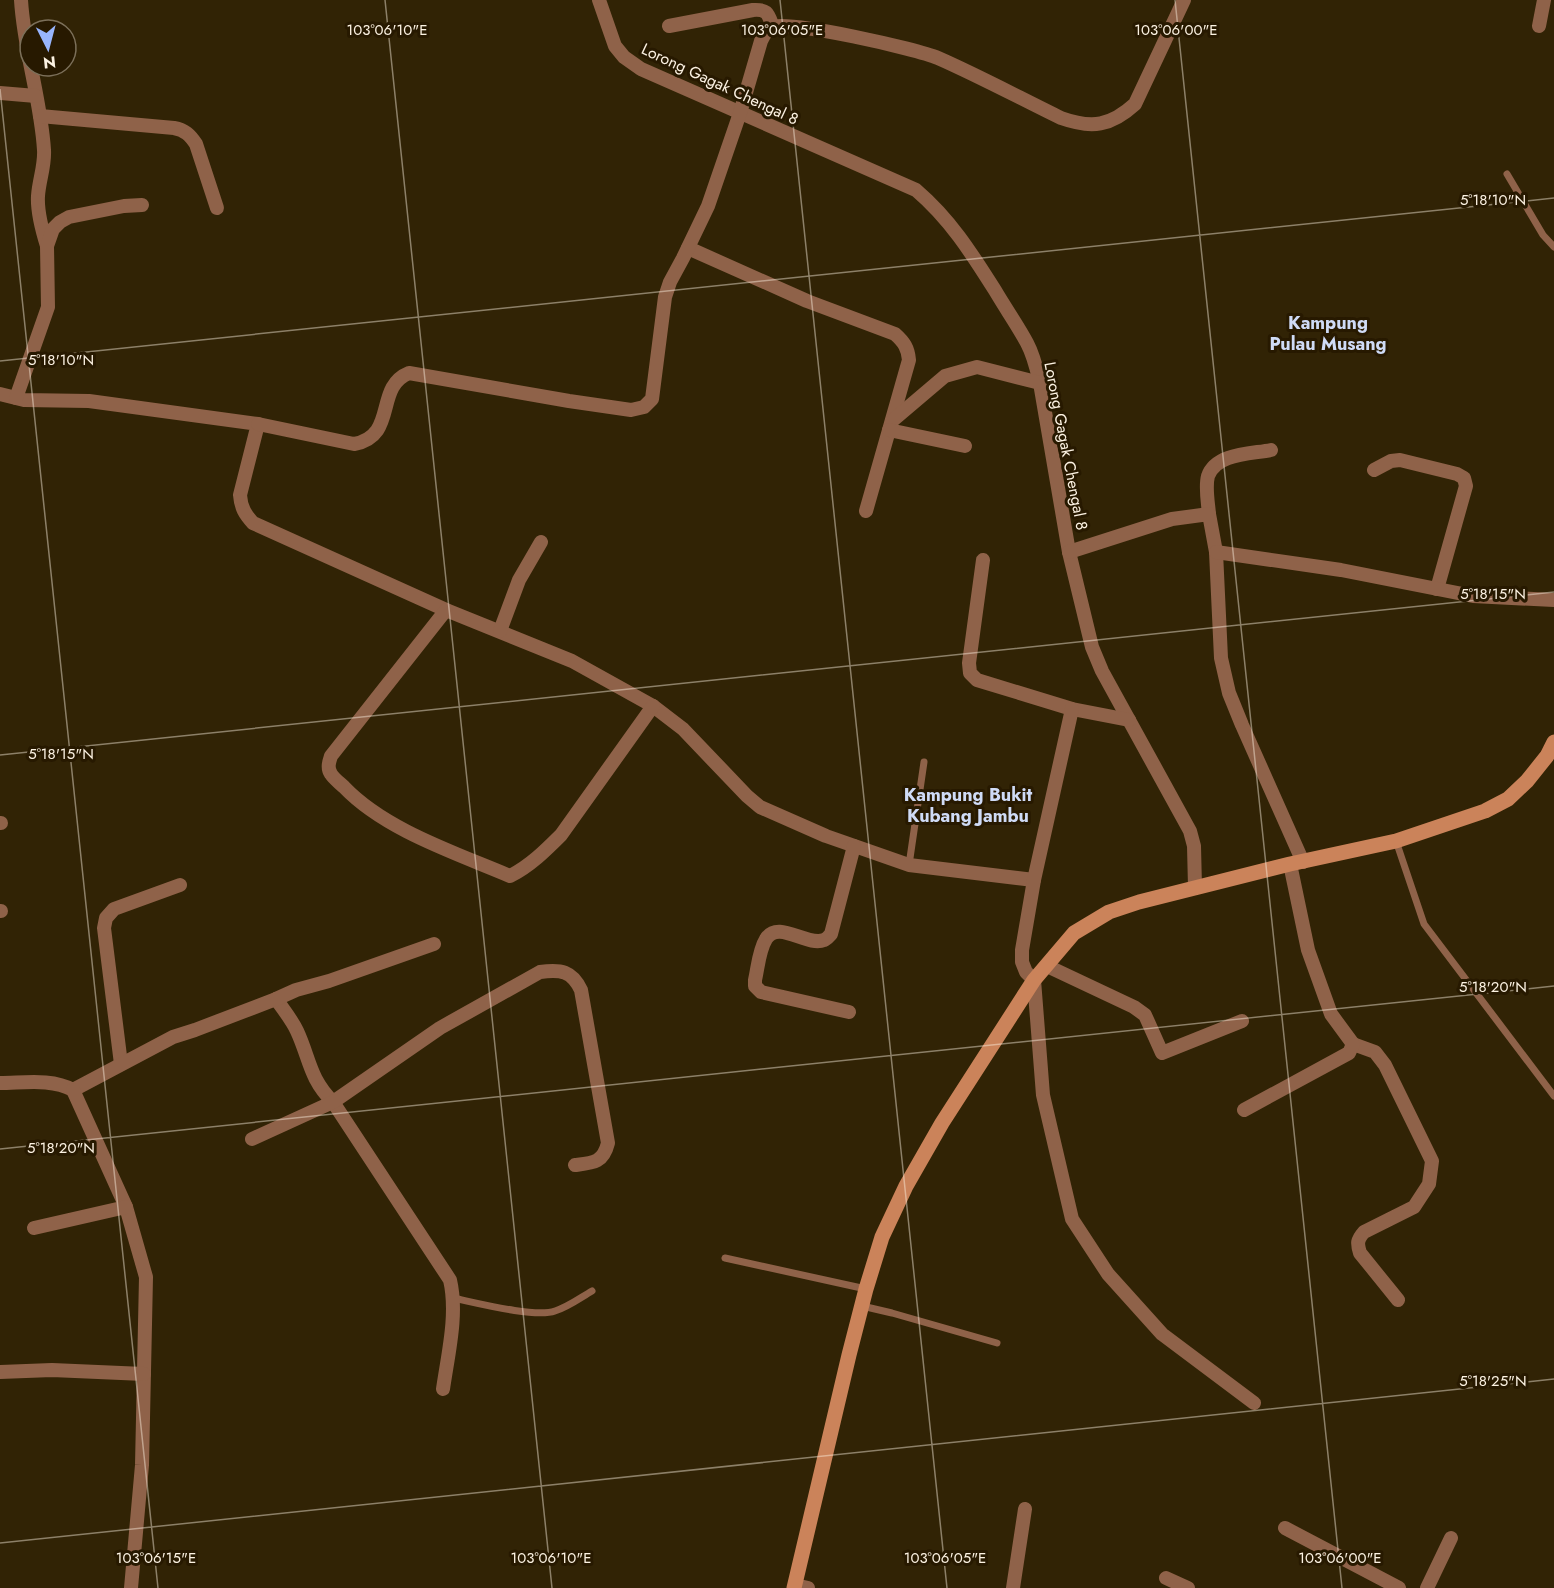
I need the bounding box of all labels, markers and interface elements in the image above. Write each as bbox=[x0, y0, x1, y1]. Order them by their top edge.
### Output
north arrow bbox=[18, 18, 78, 78]
text: 103°06'10"E bbox=[346, 19, 428, 41]
text: 103°06'05"E bbox=[741, 19, 823, 41]
text: 103°06'00"E bbox=[1134, 19, 1218, 41]
street label: Lorong Gagak Chengal 8 bbox=[638, 37, 802, 131]
text: N bbox=[42, 50, 57, 75]
text: 5°18'10"N bbox=[1460, 189, 1526, 211]
district label: Kampung Pulau Musang bbox=[1269, 310, 1387, 357]
text: 5°18'10"N bbox=[28, 349, 94, 371]
street label: Lorong Gagak Chengal 8 bbox=[1038, 360, 1094, 532]
text: 5°18'15"N bbox=[1460, 583, 1526, 605]
text: 5°18'15"N bbox=[28, 743, 94, 765]
district label: Kampung Bukit Kubang Jambu bbox=[904, 782, 1033, 829]
text: 5°18'20"N bbox=[1459, 976, 1527, 998]
text: 5°18'20"N bbox=[27, 1137, 95, 1159]
text: 5°18'25"N bbox=[1459, 1370, 1527, 1392]
text: 103°06'15"E bbox=[116, 1547, 196, 1569]
text: 103°06'10"E bbox=[510, 1547, 592, 1569]
text: 103°06'05"E bbox=[904, 1547, 986, 1569]
text: 103°06'00"E bbox=[1298, 1547, 1382, 1569]

